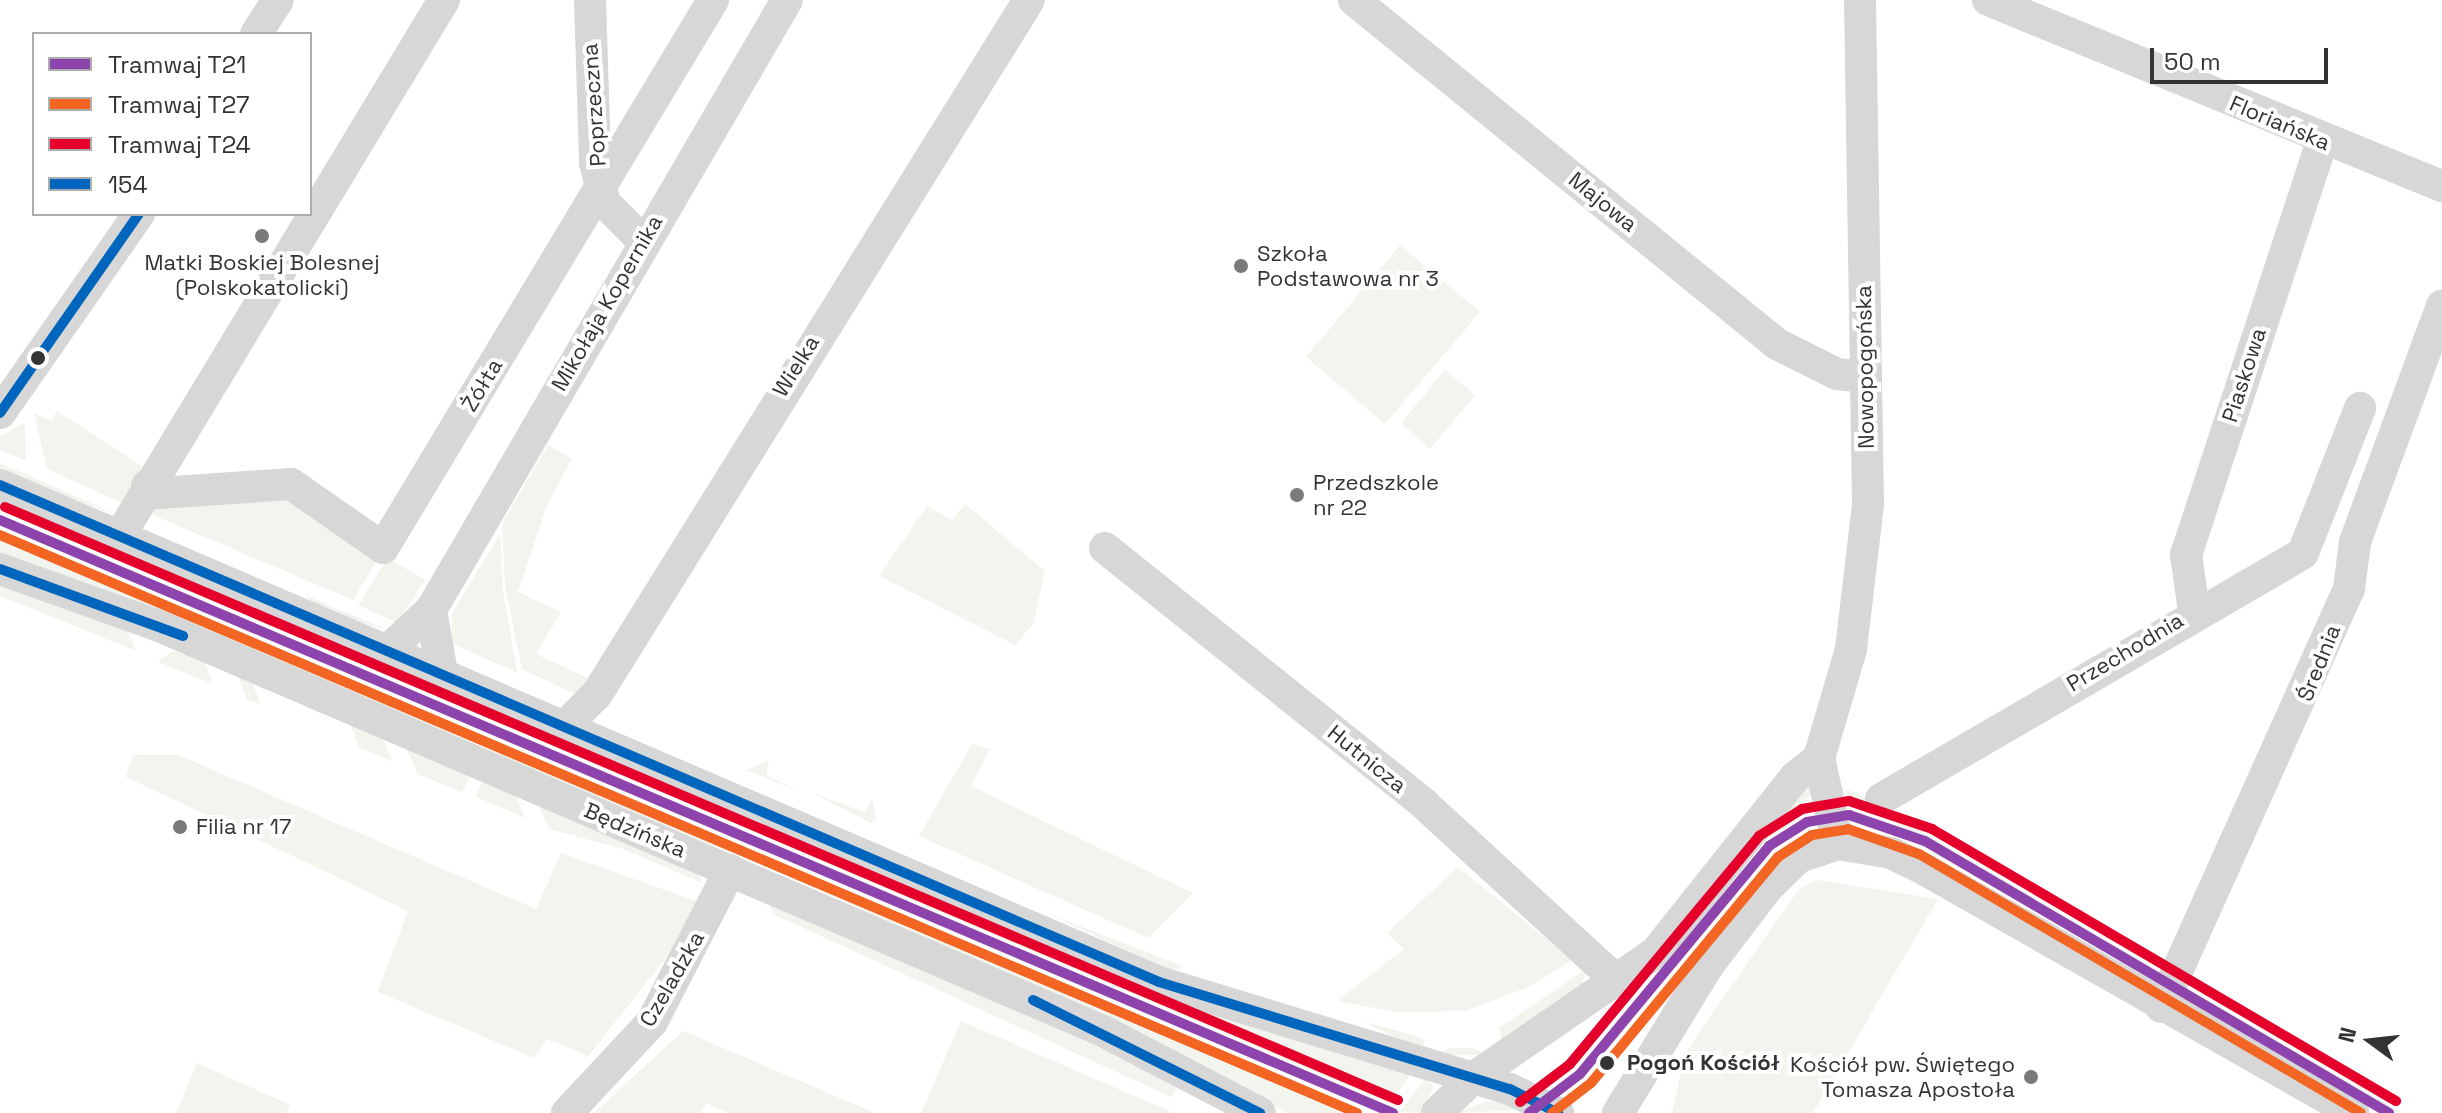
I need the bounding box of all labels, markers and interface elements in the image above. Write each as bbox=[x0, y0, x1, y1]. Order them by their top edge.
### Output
legend bbox=[32, 32, 312, 216]
scale bar bbox=[2154, 32, 2332, 82]
street label: Poprzeczna bbox=[577, 43, 611, 167]
text: 50 m bbox=[2164, 46, 2221, 77]
text: Tramwaj T21 bbox=[108, 49, 246, 80]
text: Tramwaj T27 bbox=[108, 89, 249, 120]
street label: Floriańska bbox=[2226, 90, 2334, 156]
text: Tramwaj T24 bbox=[108, 129, 250, 160]
street label: Majowa bbox=[1563, 166, 1643, 238]
text: 154 bbox=[108, 169, 147, 200]
street label: Mikołaja Kopernika bbox=[546, 210, 668, 396]
marker: Matki Boskiej Bolesnej (Polskokatolicki) bbox=[253, 227, 271, 245]
place label: Szkoła Podstawowa nr 3 bbox=[1257, 240, 1439, 292]
place label: Matki Boskiej Bolesnej (Polskokatolicki) bbox=[144, 249, 380, 300]
marker: Szkoła Podstawowa nr 3 bbox=[1232, 257, 1250, 275]
street label: Nowopogońska bbox=[1850, 285, 1880, 449]
street label: Piaskowa bbox=[2216, 325, 2272, 425]
street label: Wielka bbox=[767, 330, 825, 402]
unlabelled marker bbox=[30, 350, 46, 366]
street label: Żółta bbox=[456, 354, 508, 416]
place label: Przedszkole nr 22 bbox=[1313, 469, 1439, 520]
marker: Przedszkole nr 22 bbox=[1288, 486, 1306, 504]
street label: Przechodnia bbox=[2062, 607, 2188, 697]
street label: Średnia bbox=[2292, 621, 2346, 705]
street label: Hutnicza bbox=[1322, 719, 1412, 799]
street label: Będzińska bbox=[580, 797, 690, 863]
place label: Filia nr 17 bbox=[196, 814, 291, 840]
marker: Filia nr 17 bbox=[171, 818, 189, 836]
street label: Czeladzka bbox=[634, 927, 710, 1031]
north arrow bbox=[2330, 1001, 2410, 1081]
text: N bbox=[2331, 1024, 2362, 1046]
marker: Pogoń Kościół bbox=[1594, 1050, 1620, 1076]
place label: Pogoń Kościół bbox=[1627, 1050, 1780, 1076]
place label: Kościół pw. Świętego Tomasza Apostoła bbox=[1789, 1051, 2015, 1102]
marker: Kościół pw. Świętego Tomasza Apostoła bbox=[2022, 1068, 2040, 1086]

